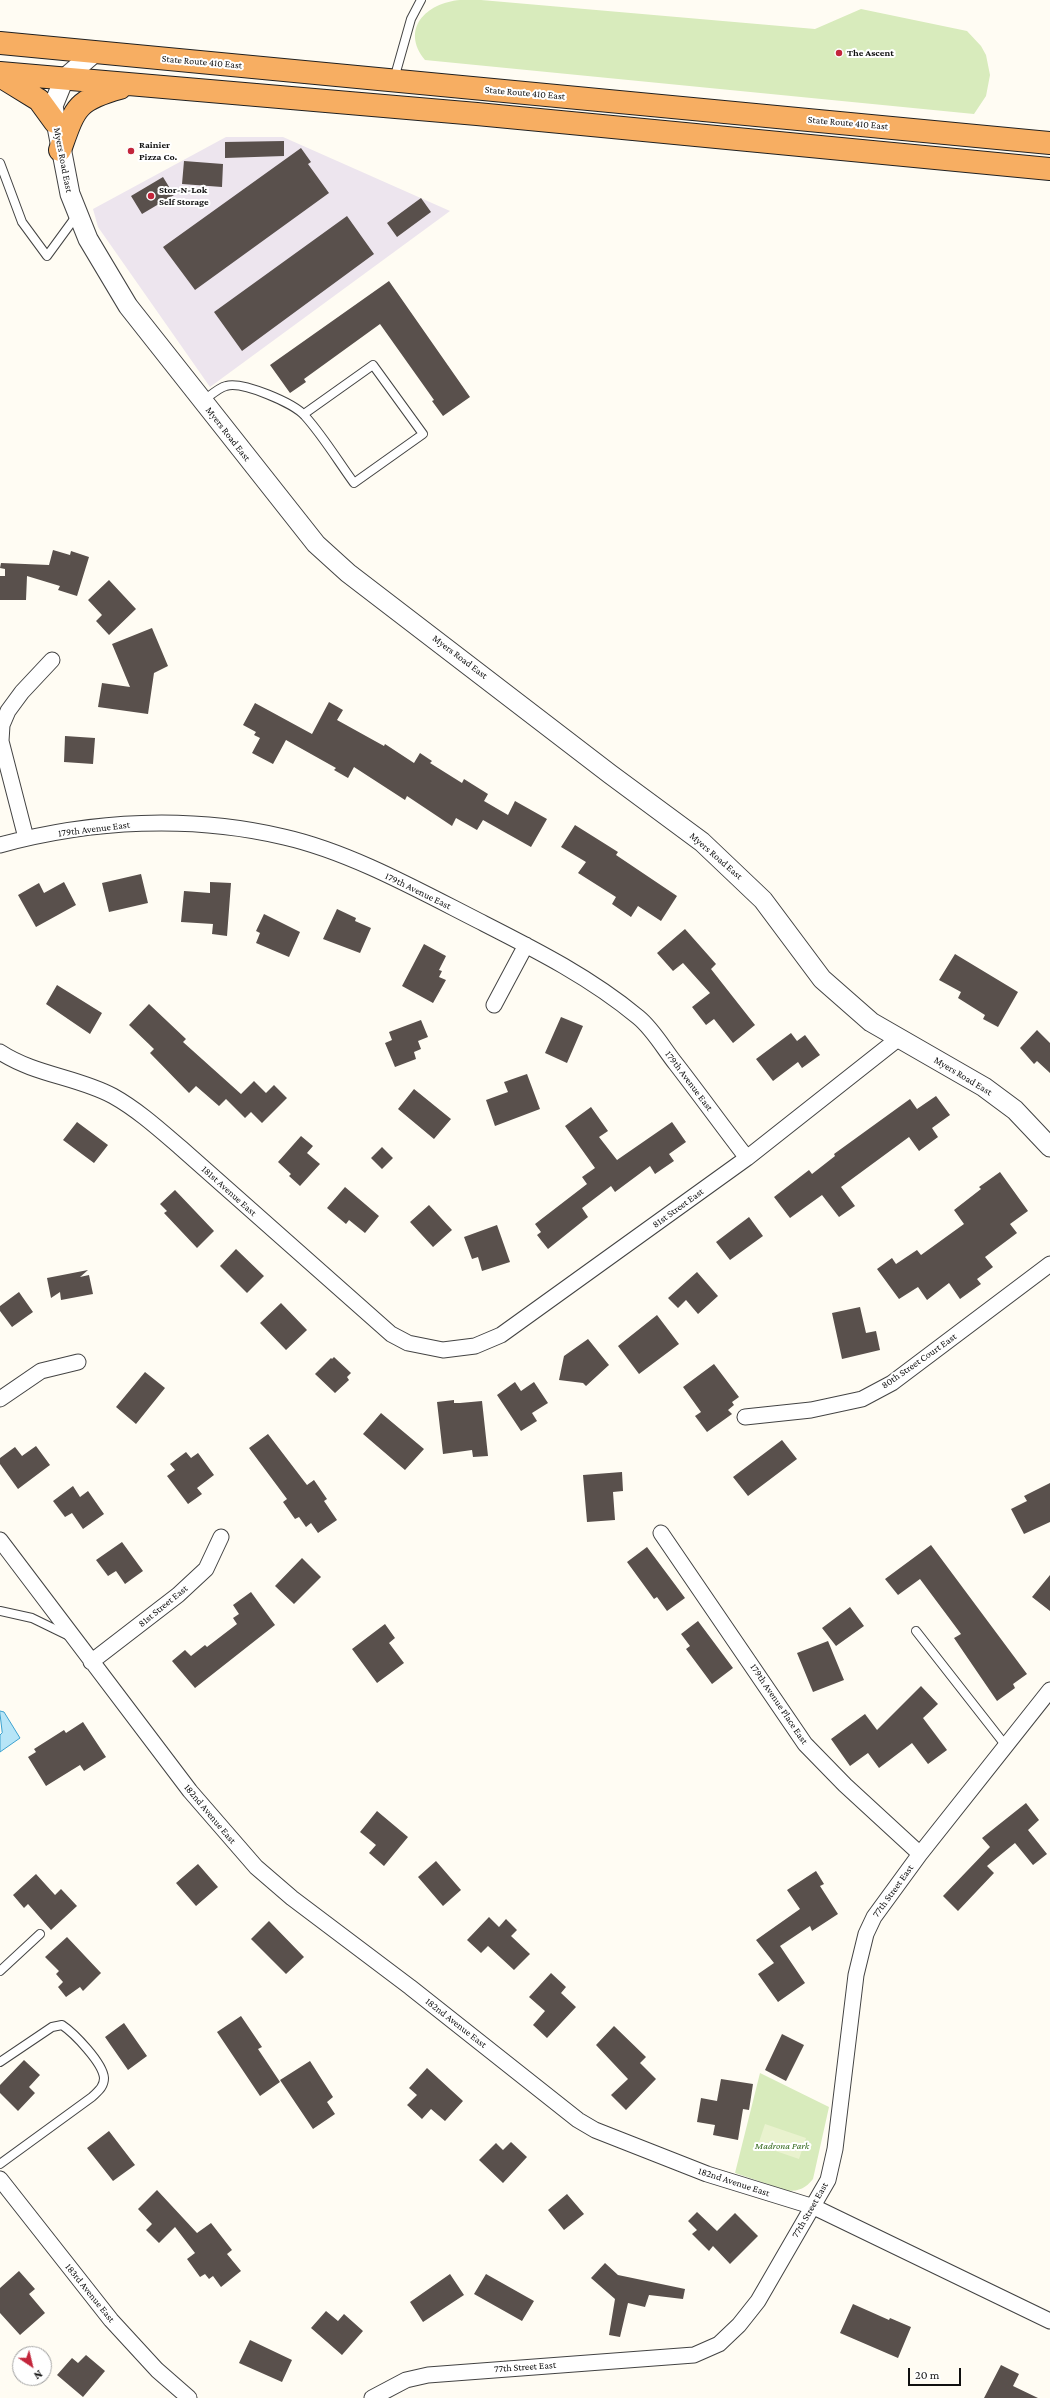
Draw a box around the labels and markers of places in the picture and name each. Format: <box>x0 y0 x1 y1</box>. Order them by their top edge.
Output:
place label: The Ascent <box>847 47 894 59</box>
marker: The Ascent <box>834 48 844 58</box>
place label: Rainier Pizza Co. <box>139 139 177 162</box>
marker: Rainier Pizza Co. <box>126 146 136 156</box>
place label: Stor-N-Lok Self Storage <box>159 184 209 208</box>
marker: Stor-N-Lok Self Storage <box>146 191 156 201</box>

